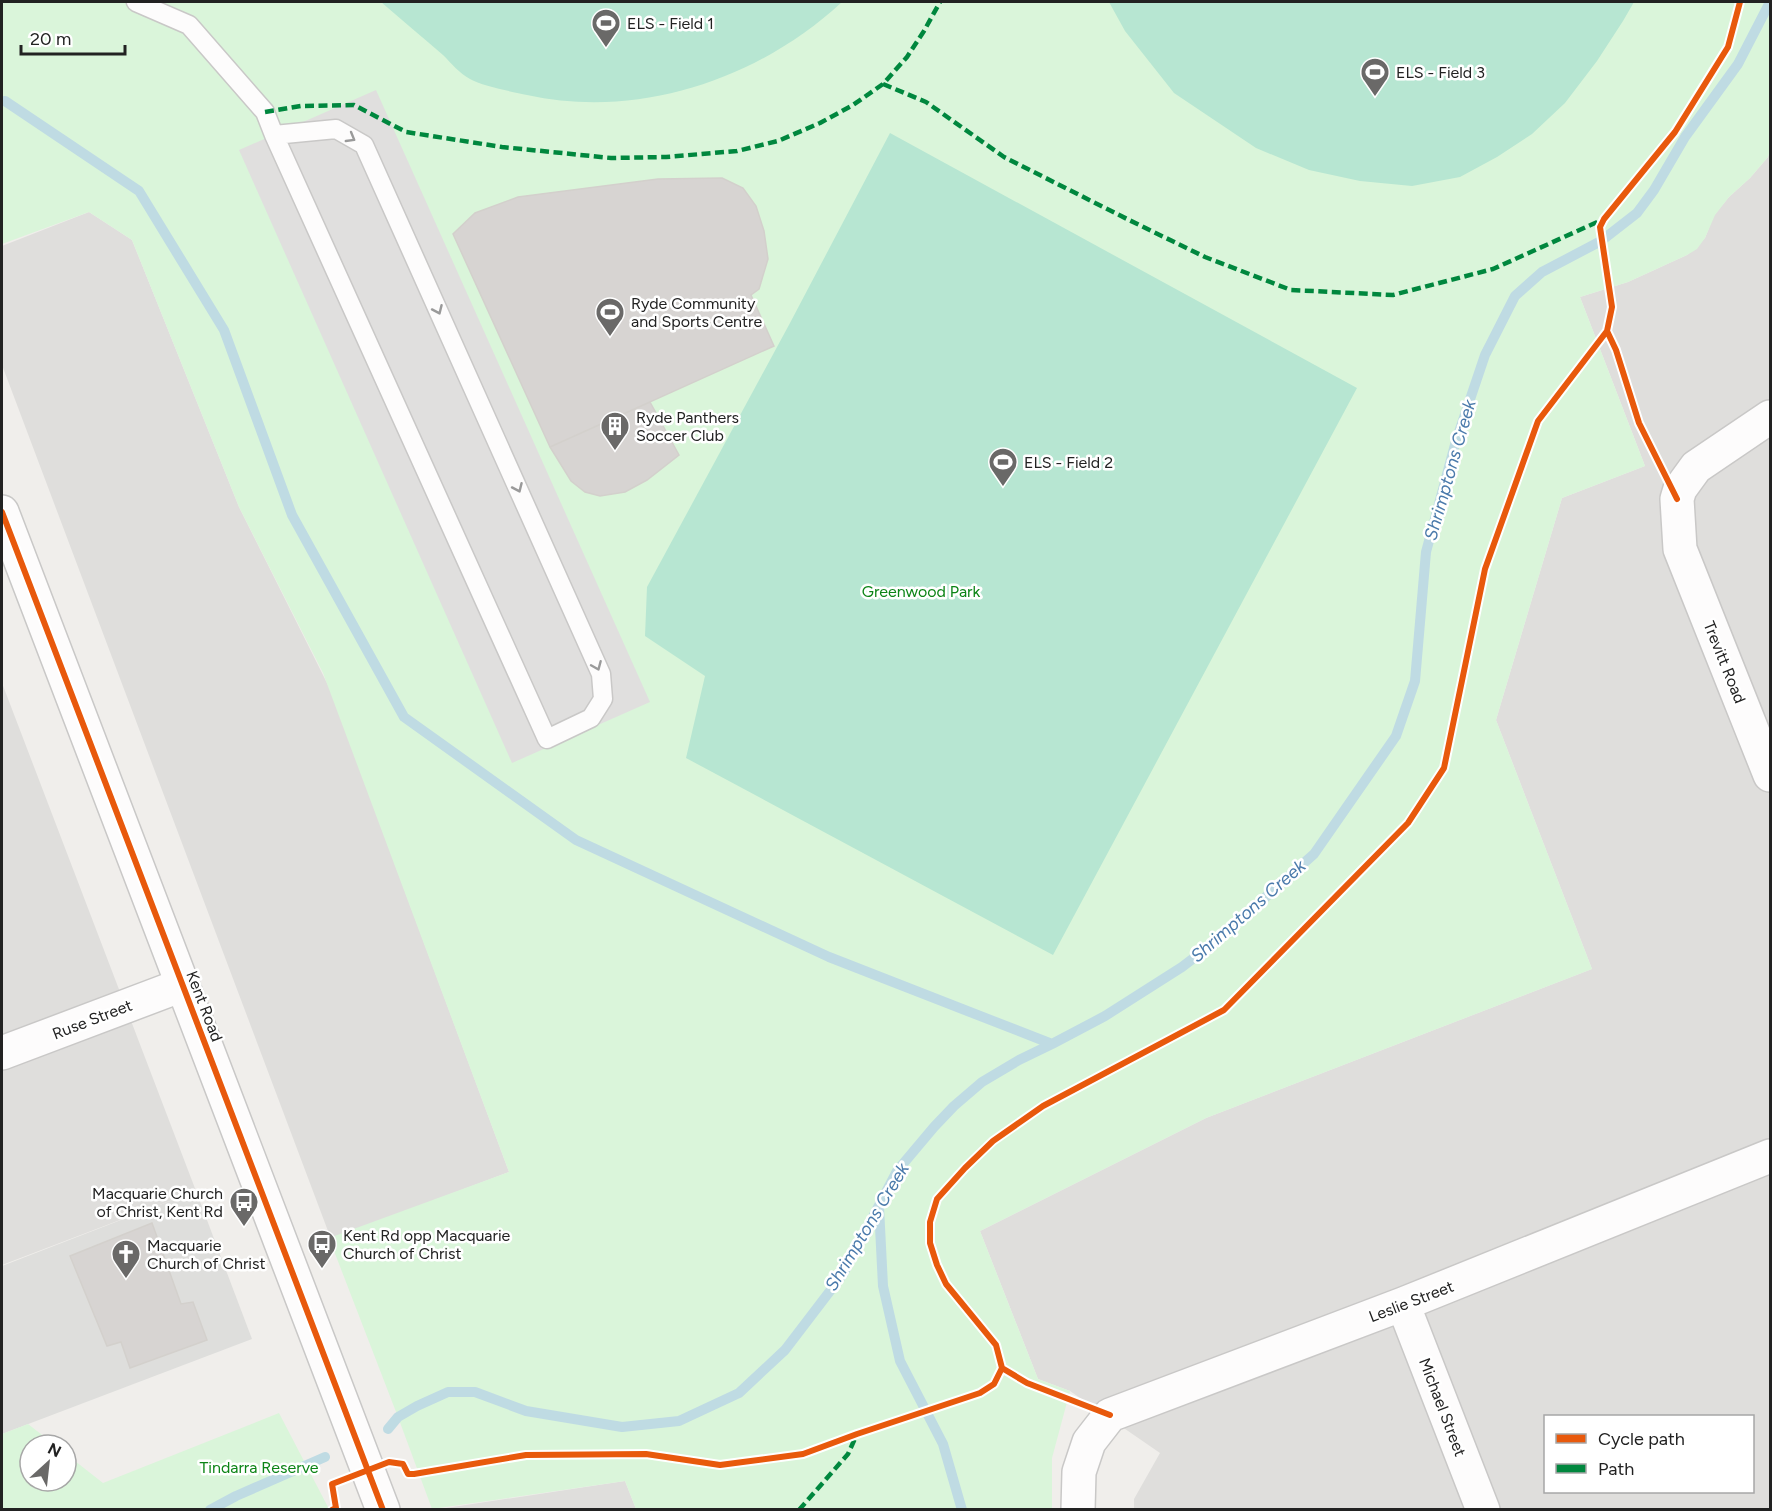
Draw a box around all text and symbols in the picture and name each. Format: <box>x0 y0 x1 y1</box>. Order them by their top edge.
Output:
sports icon: ELS - Field 1 <box>590 7 622 49</box>
place label: ELS - Field 1 <box>627 14 714 33</box>
scale bar <box>21 18 124 56</box>
text: 20 m <box>30 28 71 50</box>
sports icon: ELS - Field 3 <box>1359 56 1391 98</box>
place label: ELS - Field 3 <box>1396 63 1485 82</box>
one-way arrow <box>345 131 355 142</box>
place label: Ryde Community and Sports Centre <box>631 294 762 331</box>
sports icon: Ryde Community and Sports Centre <box>594 296 626 338</box>
one-way arrow <box>430 304 442 315</box>
water label: Shrimptons Creek <box>1419 396 1481 543</box>
place label: Ryde Panthers Soccer Club <box>636 408 739 445</box>
building icon: Ryde Panthers Soccer Club <box>599 410 631 452</box>
sports icon: ELS - Field 2 <box>987 446 1019 488</box>
place label: ELS - Field 2 <box>1024 453 1113 472</box>
one-way arrow <box>510 481 522 492</box>
park label: Greenwood Park <box>862 582 980 601</box>
street label: Trevitt Road <box>1699 618 1750 706</box>
one-way arrow <box>590 660 602 671</box>
water label: Shrimptons Creek <box>1186 854 1311 967</box>
street label: Kent Road <box>182 968 227 1044</box>
street label: Ruse Street <box>50 996 135 1043</box>
water label: Shrimptons Creek <box>820 1158 914 1295</box>
place label: Macquarie Church of Christ, Kent Rd <box>92 1184 223 1221</box>
bus stop icon: Macquarie Church of Christ, Kent Rd <box>228 1186 260 1228</box>
place label: Kent Rd opp Macquarie Church of Christ <box>343 1226 511 1263</box>
bus stop icon: Kent Rd opp Macquarie Church of Christ <box>306 1228 338 1270</box>
place label: Macquarie Church of Christ <box>147 1236 266 1273</box>
church icon: Macquarie Church of Christ <box>110 1238 142 1280</box>
street label: Leslie Street <box>1366 1277 1456 1326</box>
street label: Michael Street <box>1415 1355 1470 1459</box>
legend <box>1544 1415 1754 1493</box>
text: Cycle path <box>1598 1428 1685 1450</box>
north arrow <box>18 1433 78 1493</box>
text: N <box>45 1439 64 1461</box>
park label: Tindarra Reserve <box>199 1458 319 1477</box>
text: Path <box>1598 1458 1634 1480</box>

